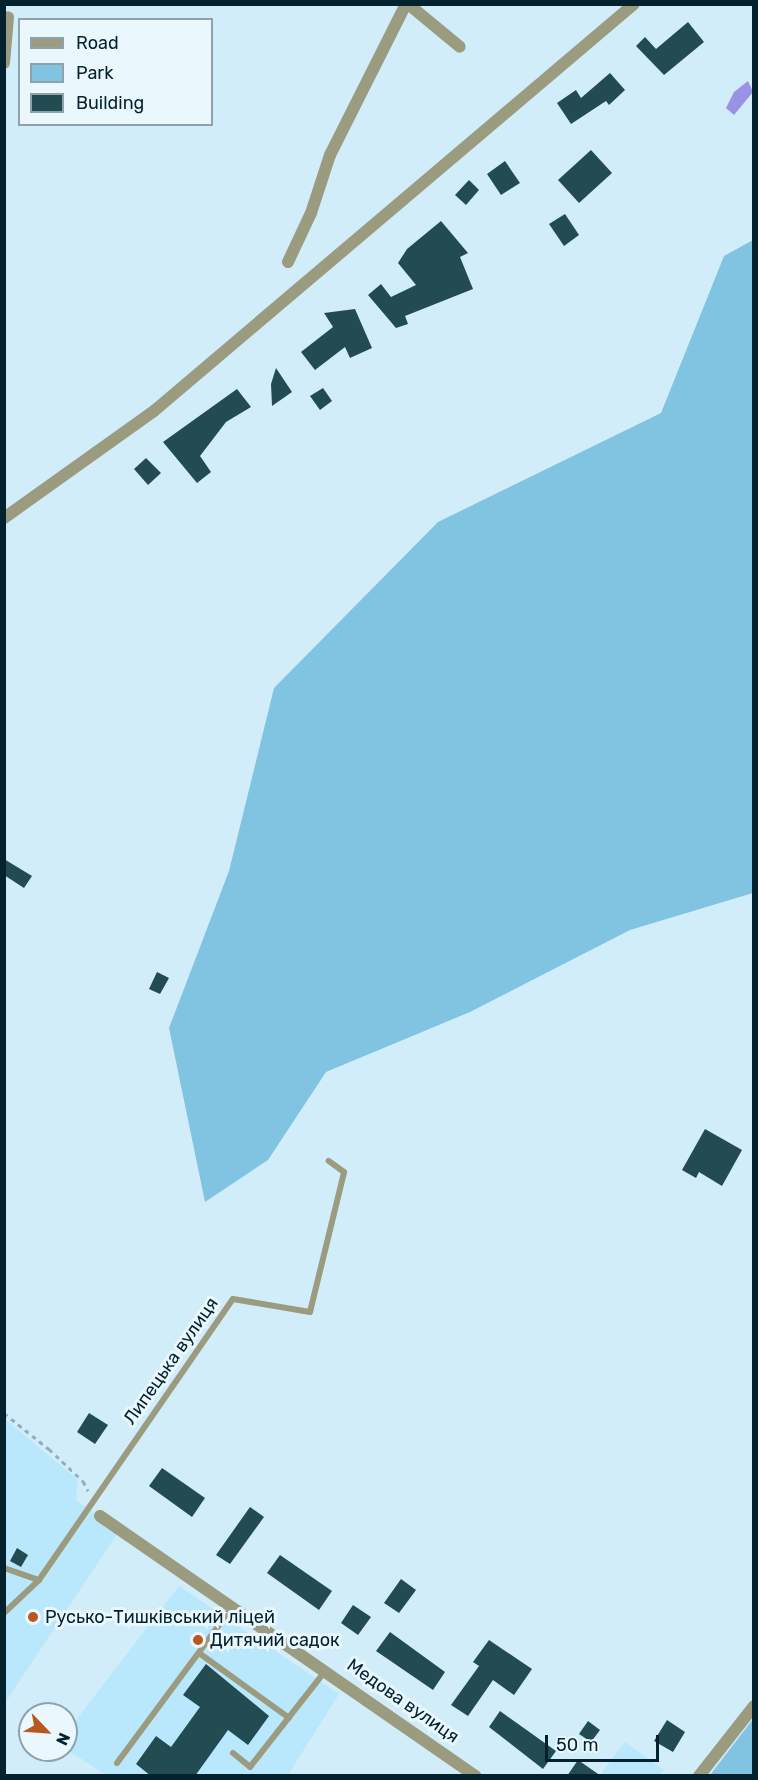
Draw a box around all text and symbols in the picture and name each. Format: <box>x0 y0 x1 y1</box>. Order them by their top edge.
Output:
legend <box>18 18 213 126</box>
text: Road <box>76 32 119 54</box>
text: Park <box>76 62 113 84</box>
text: Building <box>76 92 144 114</box>
street label: Липецька вулиця <box>119 1293 223 1429</box>
place label: Русько-Тишківський ліцей <box>45 1606 275 1628</box>
marker: Русько-Тишківський ліцей <box>26 1610 40 1624</box>
place label: Дитячий садок <box>210 1629 340 1651</box>
marker: Дитячий садок <box>191 1633 205 1647</box>
street label: Медова вулиця <box>343 1654 463 1748</box>
north arrow <box>18 1702 78 1762</box>
scale bar <box>548 1723 662 1761</box>
text: N <box>52 1730 74 1748</box>
text: 50 m <box>556 1734 599 1756</box>

